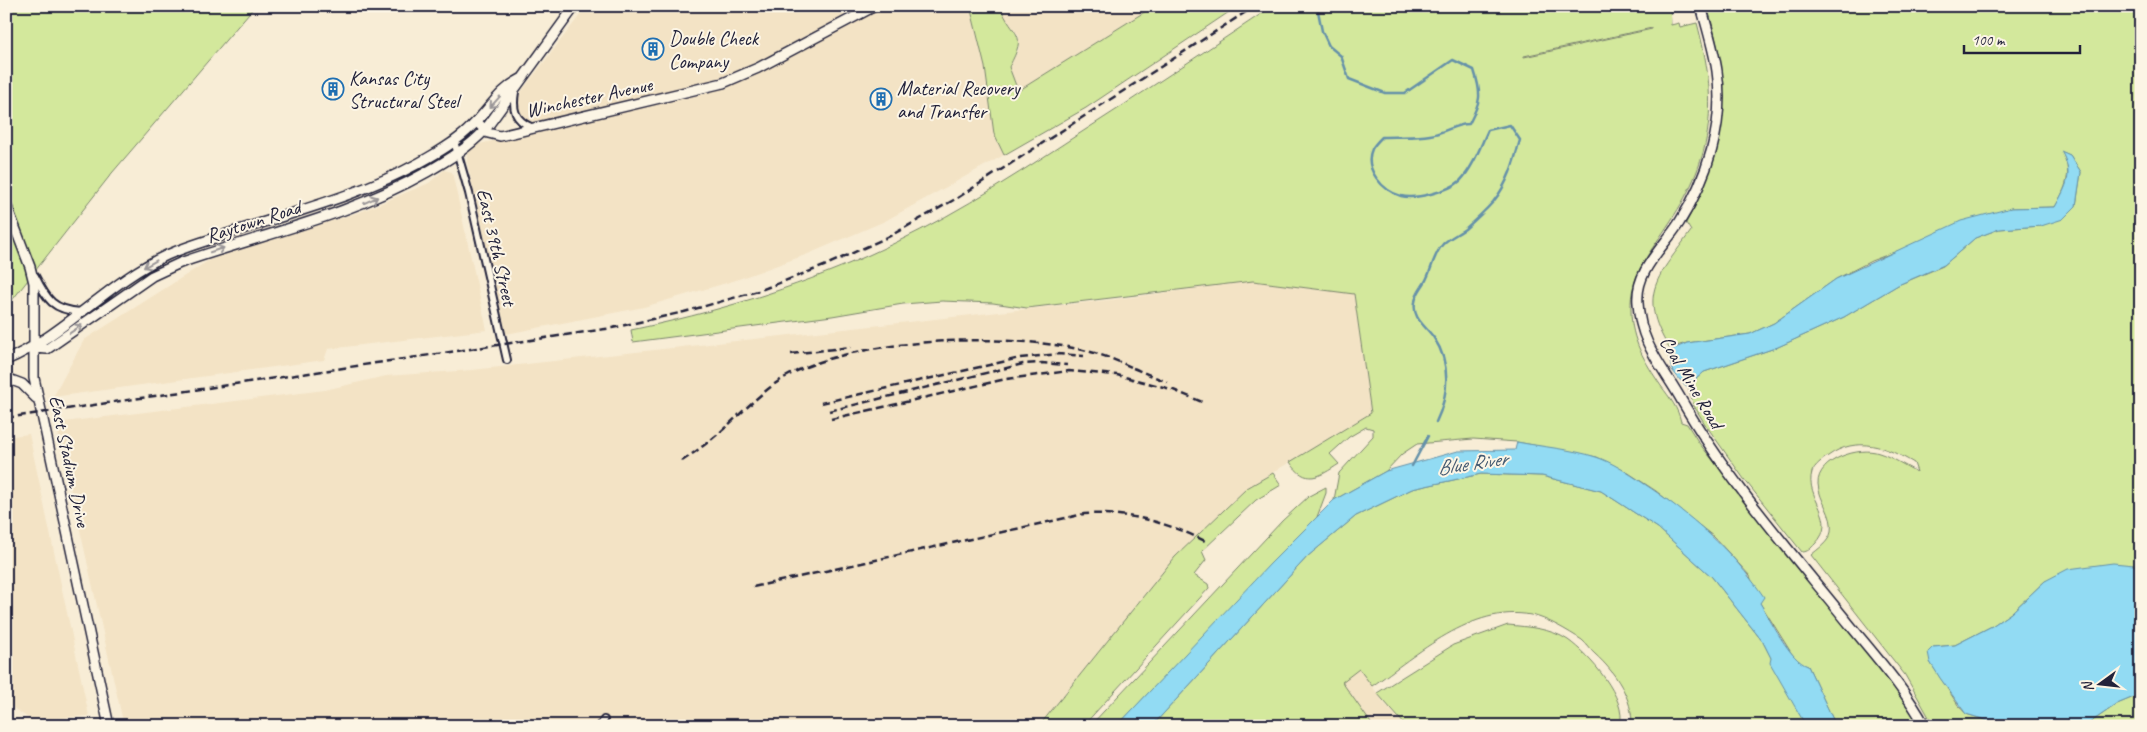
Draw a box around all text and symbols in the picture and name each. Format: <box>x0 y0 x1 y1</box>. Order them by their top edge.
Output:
scale bar <box>1964 22 2081 54</box>
place label: Double Check Company <box>669 26 760 74</box>
text: 100 m <box>1972 31 2006 50</box>
building icon: Double Check Company <box>641 37 665 61</box>
place label: Kansas City Structural Steel <box>349 66 462 114</box>
street label: Winchester Avenue <box>524 72 656 123</box>
place label: Material Recovery and Transfer <box>897 76 1022 124</box>
building icon: Kansas City Structural Steel <box>321 77 345 101</box>
building icon: Material Recovery and Transfer <box>869 87 893 111</box>
one-way arrow <box>489 95 500 108</box>
street label: East 39th Street <box>471 186 523 310</box>
street label: Raytown Road <box>203 194 306 248</box>
one-way arrow <box>363 195 378 205</box>
one-way arrow <box>208 245 224 255</box>
one-way arrow <box>143 259 158 269</box>
one-way arrow <box>69 324 83 334</box>
street label: Coal Mine Road <box>1654 331 1731 436</box>
street label: East Stadium Drive <box>43 393 96 531</box>
water label: Blue River <box>1435 445 1512 481</box>
north arrow <box>2074 660 2124 710</box>
text: N <box>2078 679 2097 694</box>

